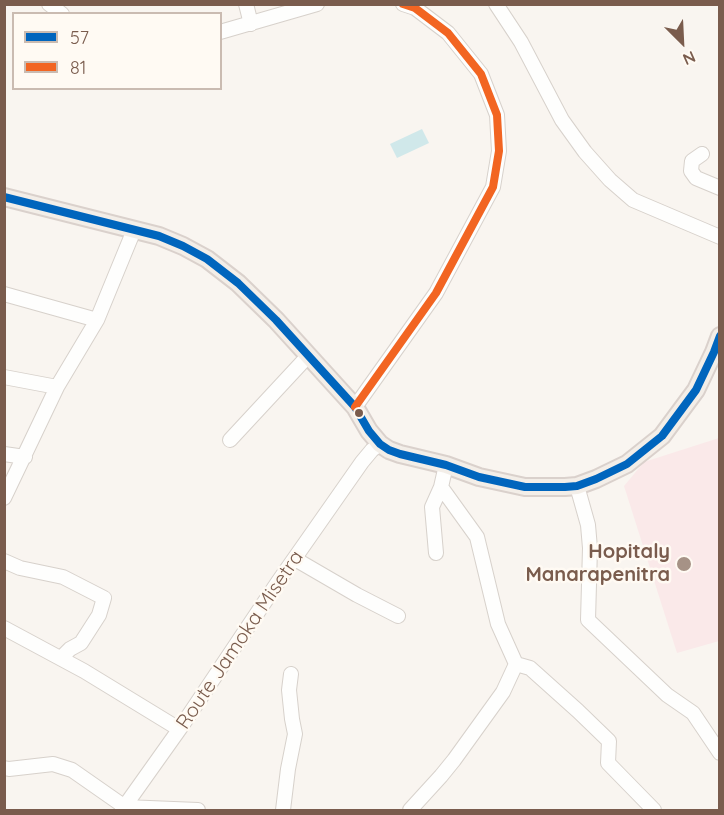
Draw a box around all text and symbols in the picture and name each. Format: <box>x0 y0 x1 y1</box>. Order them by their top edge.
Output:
legend <box>12 12 222 90</box>
north arrow <box>652 12 712 72</box>
text: 57 <box>70 26 89 49</box>
text: N <box>680 47 699 70</box>
text: 81 <box>70 56 86 79</box>
unlabelled marker <box>353 407 365 419</box>
place label: Hopitaly Manarapenitra <box>525 540 670 587</box>
street label: Route Jamoka Misetra <box>171 546 309 734</box>
marker: Hopitaly Manarapenitra <box>675 555 693 573</box>

